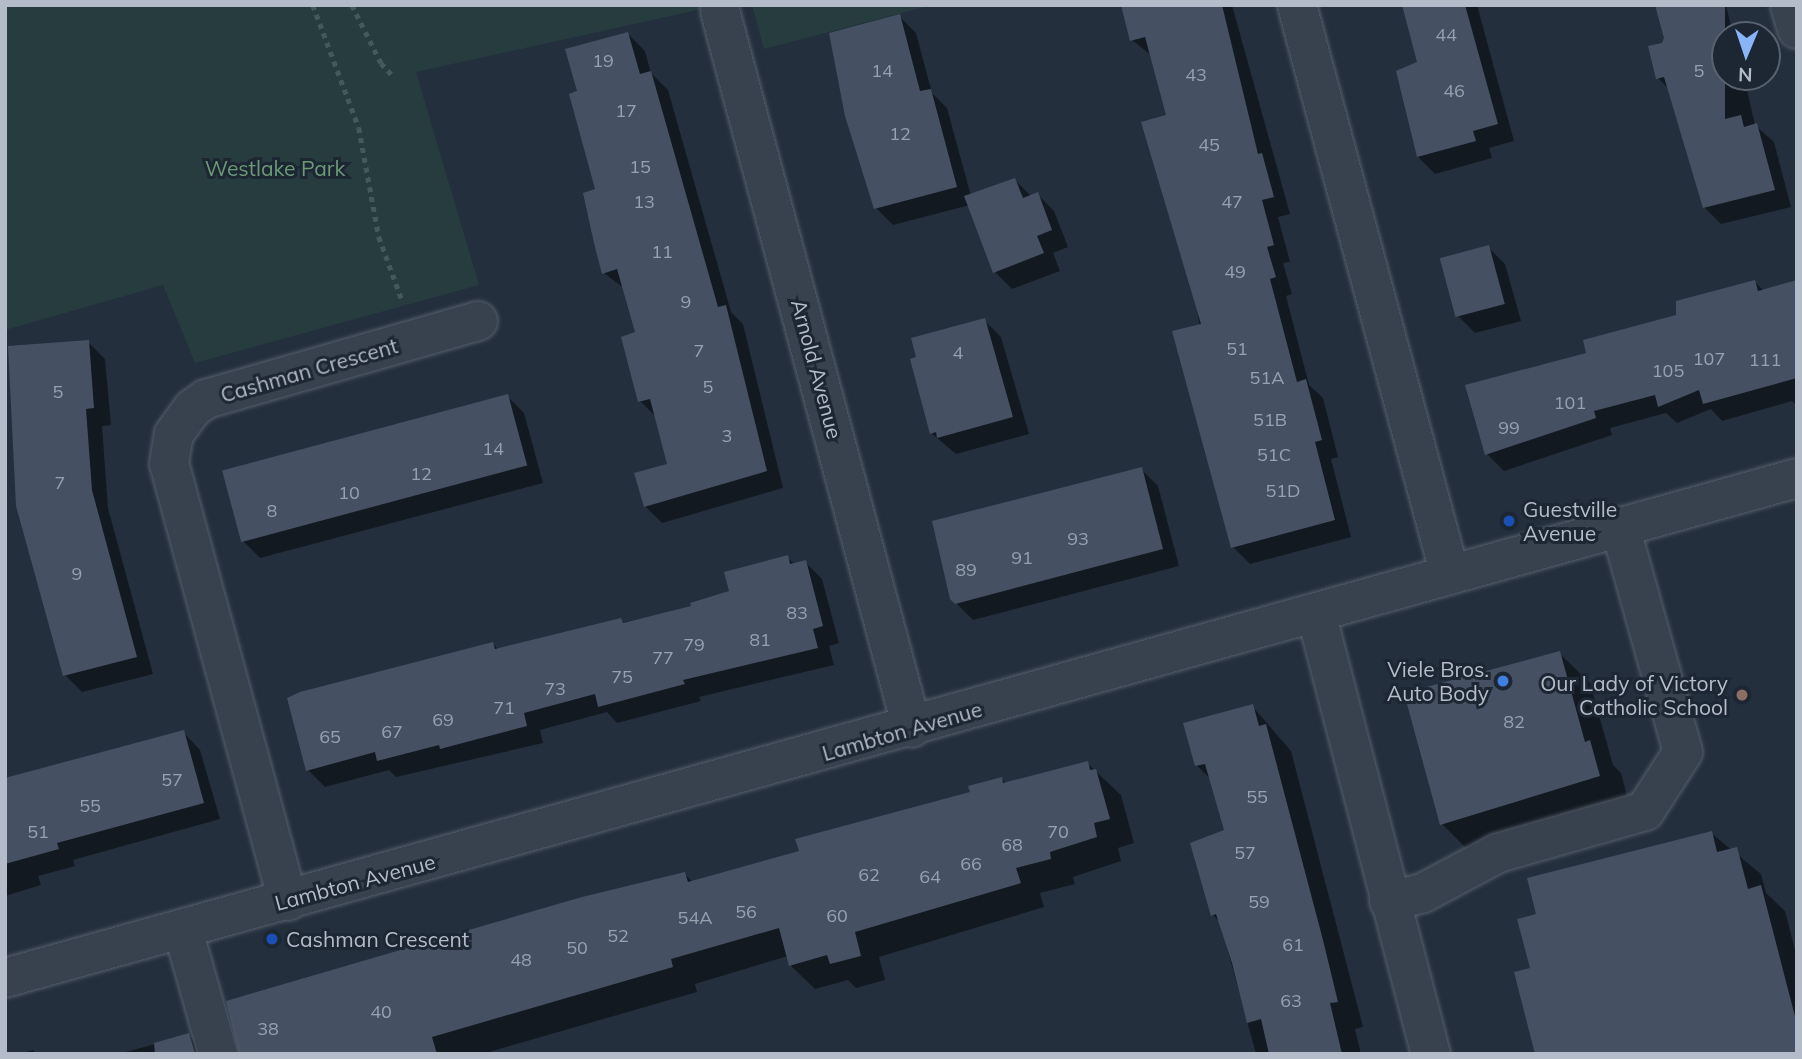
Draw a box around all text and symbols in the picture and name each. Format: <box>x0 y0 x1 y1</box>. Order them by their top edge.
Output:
north arrow <box>1711 21 1781 91</box>
house number: 44 <box>1435 24 1457 46</box>
house number: 19 <box>592 50 614 72</box>
house number: 14 <box>871 60 893 82</box>
house number: 5 <box>1694 60 1704 82</box>
text: N <box>1738 63 1753 87</box>
house number: 43 <box>1185 64 1207 86</box>
house number: 46 <box>1443 80 1465 102</box>
house number: 17 <box>615 100 637 122</box>
house number: 12 <box>889 123 911 145</box>
house number: 45 <box>1198 134 1220 156</box>
park label: Westlake Park <box>205 155 345 181</box>
house number: 15 <box>629 156 651 178</box>
house number: 13 <box>633 191 655 213</box>
house number: 47 <box>1221 191 1243 213</box>
house number: 11 <box>651 241 673 263</box>
house number: 49 <box>1224 261 1246 283</box>
house number: 9 <box>681 291 691 313</box>
street label: Arnold Avenue <box>786 296 848 442</box>
street label: Cashman Crescent <box>218 333 400 407</box>
house number: 51 <box>1226 338 1248 360</box>
house number: 7 <box>694 340 704 362</box>
house number: 4 <box>953 342 963 364</box>
house number: 107 <box>1693 348 1725 370</box>
house number: 111 <box>1749 349 1781 371</box>
house number: 105 <box>1652 360 1684 382</box>
house number: 51A <box>1250 367 1284 389</box>
house number: 5 <box>703 376 713 398</box>
house number: 5 <box>53 381 63 403</box>
house number: 101 <box>1554 392 1586 414</box>
house number: 51B <box>1253 409 1287 431</box>
house number: 99 <box>1498 417 1520 439</box>
house number: 3 <box>722 425 732 447</box>
house number: 14 <box>482 438 504 460</box>
house number: 51C <box>1257 444 1291 466</box>
house number: 12 <box>410 463 432 485</box>
house number: 7 <box>55 472 65 494</box>
house number: 51D <box>1265 480 1301 502</box>
house number: 10 <box>338 482 360 504</box>
place label: Guestville Avenue <box>1523 496 1617 546</box>
house number: 8 <box>267 500 277 522</box>
marker: Guestville Avenue <box>1501 513 1517 529</box>
house number: 93 <box>1067 528 1089 550</box>
house number: 91 <box>1011 547 1033 569</box>
house number: 89 <box>955 559 977 581</box>
house number: 9 <box>72 563 82 585</box>
house number: 83 <box>786 602 808 624</box>
house number: 81 <box>749 629 771 651</box>
house number: 79 <box>683 634 705 656</box>
house number: 77 <box>652 647 674 669</box>
place label: Viele Bros. Auto Body <box>1387 656 1489 706</box>
house number: 75 <box>611 666 633 688</box>
place label: Our Lady of Victory Catholic School <box>1540 670 1728 720</box>
marker: Viele Bros. Auto Body <box>1495 673 1511 689</box>
house number: 73 <box>544 678 566 700</box>
marker: Our Lady of Victory Catholic School <box>1734 687 1750 703</box>
street label: Lambton Avenue <box>819 696 985 766</box>
house number: 71 <box>493 697 515 719</box>
house number: 69 <box>432 709 454 731</box>
house number: 82 <box>1503 711 1525 733</box>
house number: 67 <box>381 721 403 743</box>
house number: 65 <box>319 726 341 748</box>
house number: 57 <box>161 769 183 791</box>
house number: 55 <box>1246 786 1268 808</box>
house number: 55 <box>79 795 101 817</box>
house number: 51 <box>27 821 49 843</box>
house number: 70 <box>1047 821 1069 843</box>
house number: 68 <box>1001 834 1023 856</box>
house number: 57 <box>1234 842 1256 864</box>
street label: Lambton Avenue <box>272 848 438 916</box>
house number: 66 <box>960 853 982 875</box>
house number: 62 <box>858 864 880 886</box>
house number: 64 <box>919 866 941 888</box>
house number: 59 <box>1248 891 1270 913</box>
house number: 56 <box>735 901 757 923</box>
house number: 60 <box>826 905 848 927</box>
house number: 54A <box>678 907 712 929</box>
house number: 52 <box>607 925 629 947</box>
place label: Cashman Crescent <box>286 926 469 952</box>
marker: Cashman Crescent <box>264 931 280 947</box>
house number: 61 <box>1282 934 1304 956</box>
house number: 50 <box>566 937 588 959</box>
house number: 48 <box>510 949 532 971</box>
house number: 63 <box>1280 990 1302 1012</box>
house number: 40 <box>370 1001 392 1023</box>
house number: 38 <box>257 1018 279 1040</box>

